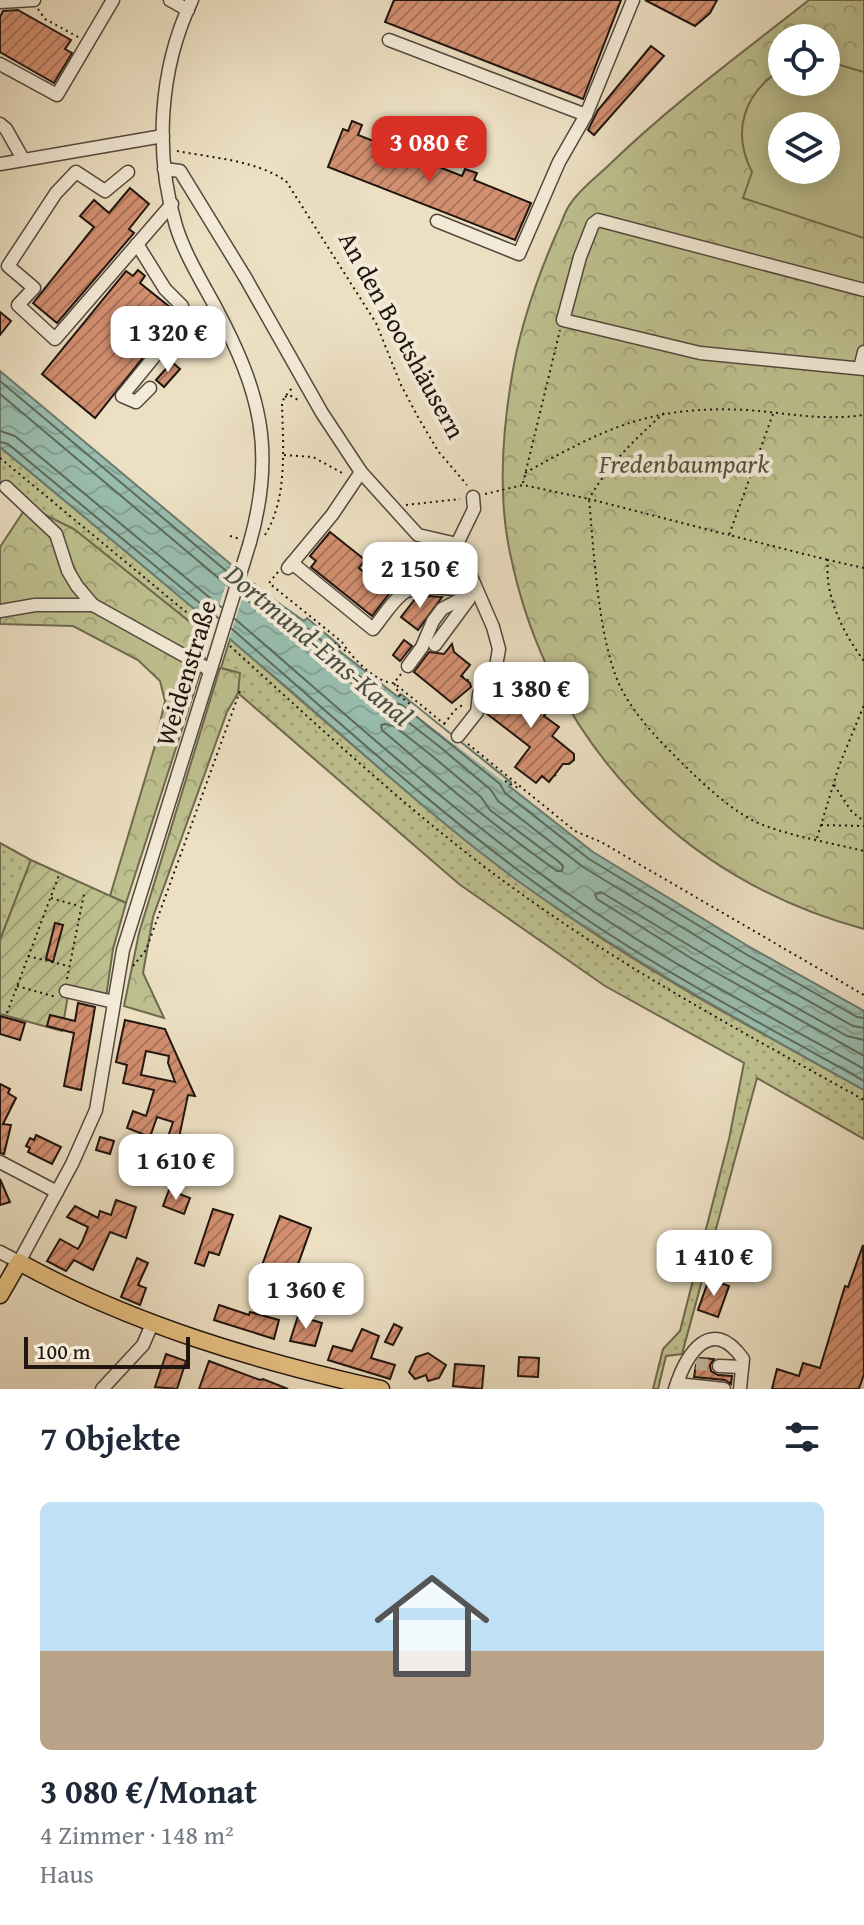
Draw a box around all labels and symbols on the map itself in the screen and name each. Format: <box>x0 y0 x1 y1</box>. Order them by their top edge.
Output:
pin: 3 080 € <box>355 116 503 184</box>
street label: An den Bootshäusern <box>329 224 476 446</box>
pin: 1 320 € <box>94 306 242 374</box>
park label: Fredenbaumpark <box>598 444 769 483</box>
pin: 2 150 € <box>346 542 494 610</box>
water label: Dortmund-Ems-Kanal <box>216 553 422 735</box>
street label: Weidenstraße <box>145 595 226 751</box>
pin: 1 380 € <box>457 662 605 730</box>
pin: 1 610 € <box>102 1134 250 1202</box>
pin: 1 410 € <box>640 1230 788 1298</box>
pin: 1 360 € <box>232 1263 380 1331</box>
scale bar <box>24 1333 190 1369</box>

